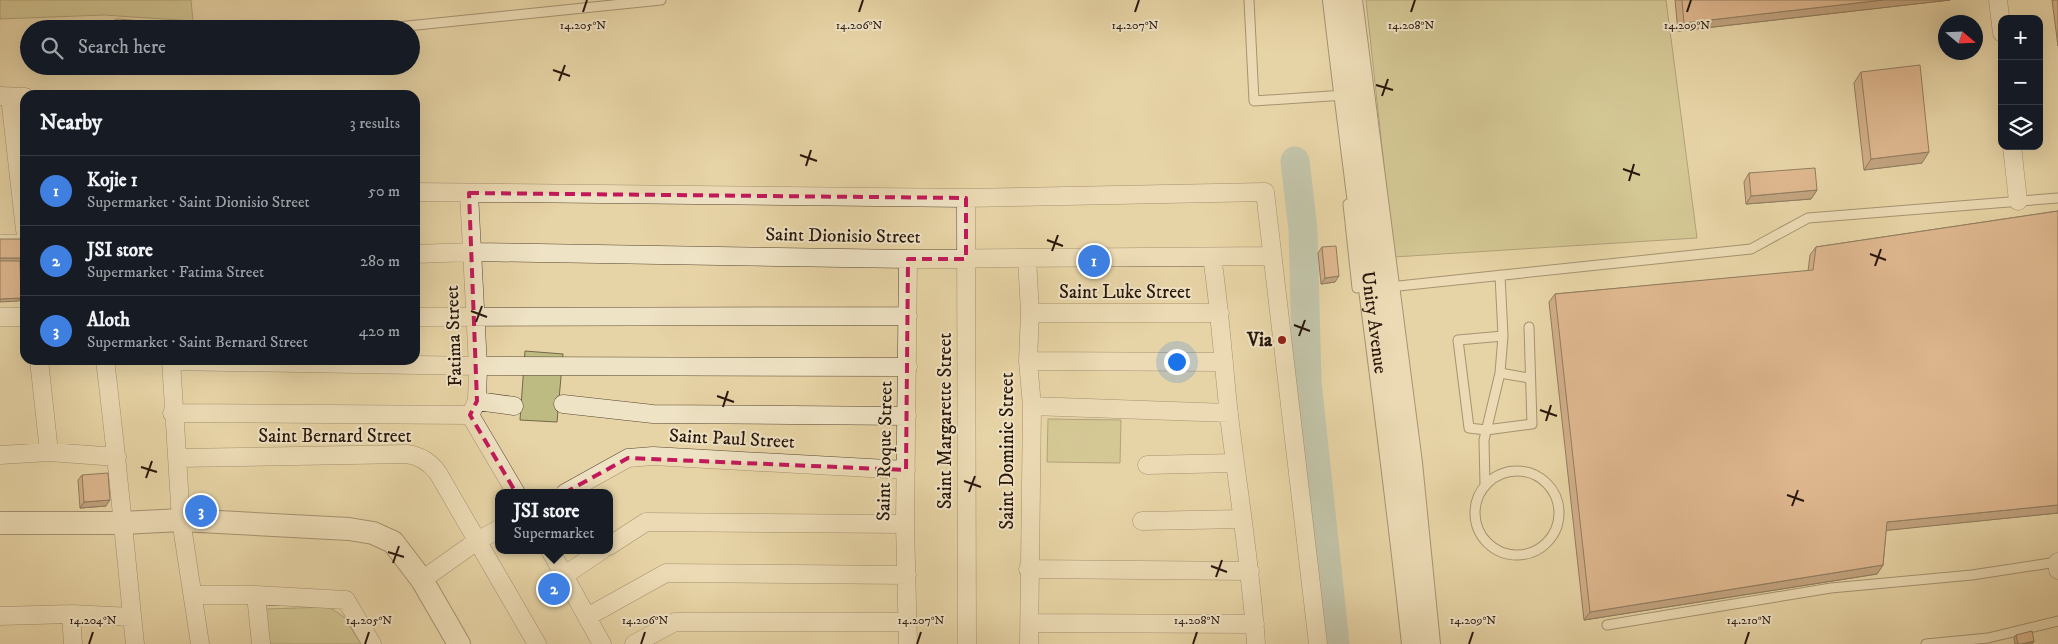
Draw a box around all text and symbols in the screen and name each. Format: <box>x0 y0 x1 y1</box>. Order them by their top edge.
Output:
north arrow <box>1938 15 1983 60</box>
map controls <box>1998 15 2043 150</box>
button: + <box>1998 15 2043 60</box>
text: 14.205°N <box>560 18 606 33</box>
text: 14.206°N <box>836 18 883 33</box>
text: 14.207°N <box>1112 18 1159 33</box>
text: 14.208°N <box>1388 18 1434 33</box>
text: 14.209°N <box>1664 18 1710 33</box>
search box <box>20 20 420 75</box>
icon: search <box>38 34 66 62</box>
text: Search here <box>78 36 166 59</box>
button: − <box>1998 60 2043 105</box>
button: layers <box>1998 105 2043 150</box>
text: Nearby <box>40 110 102 136</box>
text: 3 results <box>350 113 400 133</box>
text: Kojie 1 <box>87 169 138 192</box>
text: 1 <box>53 181 59 201</box>
text: 50 m <box>368 181 400 201</box>
text: Supermarket · Saint Dionisio Street <box>87 192 310 212</box>
street label: Saint Dionisio Street <box>765 223 921 249</box>
text: JSI store <box>87 239 153 262</box>
pin: 1 <box>1078 242 1110 280</box>
text: 2 <box>52 251 60 271</box>
text: 280 m <box>360 251 400 271</box>
text: Supermarket · Fatima Street <box>87 262 264 282</box>
street label: Unity Avenue <box>1356 270 1392 375</box>
street label: Saint Luke Street <box>1059 281 1191 304</box>
street label: Fatima Street <box>441 285 467 387</box>
text: Aloth <box>87 309 130 332</box>
text: 3 <box>53 321 59 341</box>
text: 420 m <box>359 321 400 341</box>
place label: Via <box>1246 329 1273 352</box>
text: Supermarket · Saint Bernard Street <box>87 332 308 352</box>
street label: Saint Margarette Street <box>934 333 957 509</box>
marker: Via <box>1276 334 1288 346</box>
your location <box>1164 349 1190 375</box>
street label: Saint Dominic Street <box>996 372 1019 530</box>
street label: Saint Roque Street <box>872 381 899 521</box>
street label: Saint Paul Street <box>669 424 795 454</box>
street label: Saint Bernard Street <box>258 425 412 448</box>
popup <box>495 489 613 554</box>
pin: 3 <box>185 492 217 530</box>
text: JSI store <box>514 500 579 523</box>
text: Supermarket <box>514 523 594 543</box>
pin: 2 <box>538 570 570 608</box>
text: 14.204°N <box>69 613 117 628</box>
text: 14.205°N <box>346 613 392 628</box>
text: 14.206°N <box>622 613 669 628</box>
text: 14.207°N <box>898 613 945 628</box>
text: 14.208°N <box>1174 613 1220 628</box>
text: 14.209°N <box>1450 613 1496 628</box>
text: 14.210°N <box>1727 613 1772 628</box>

